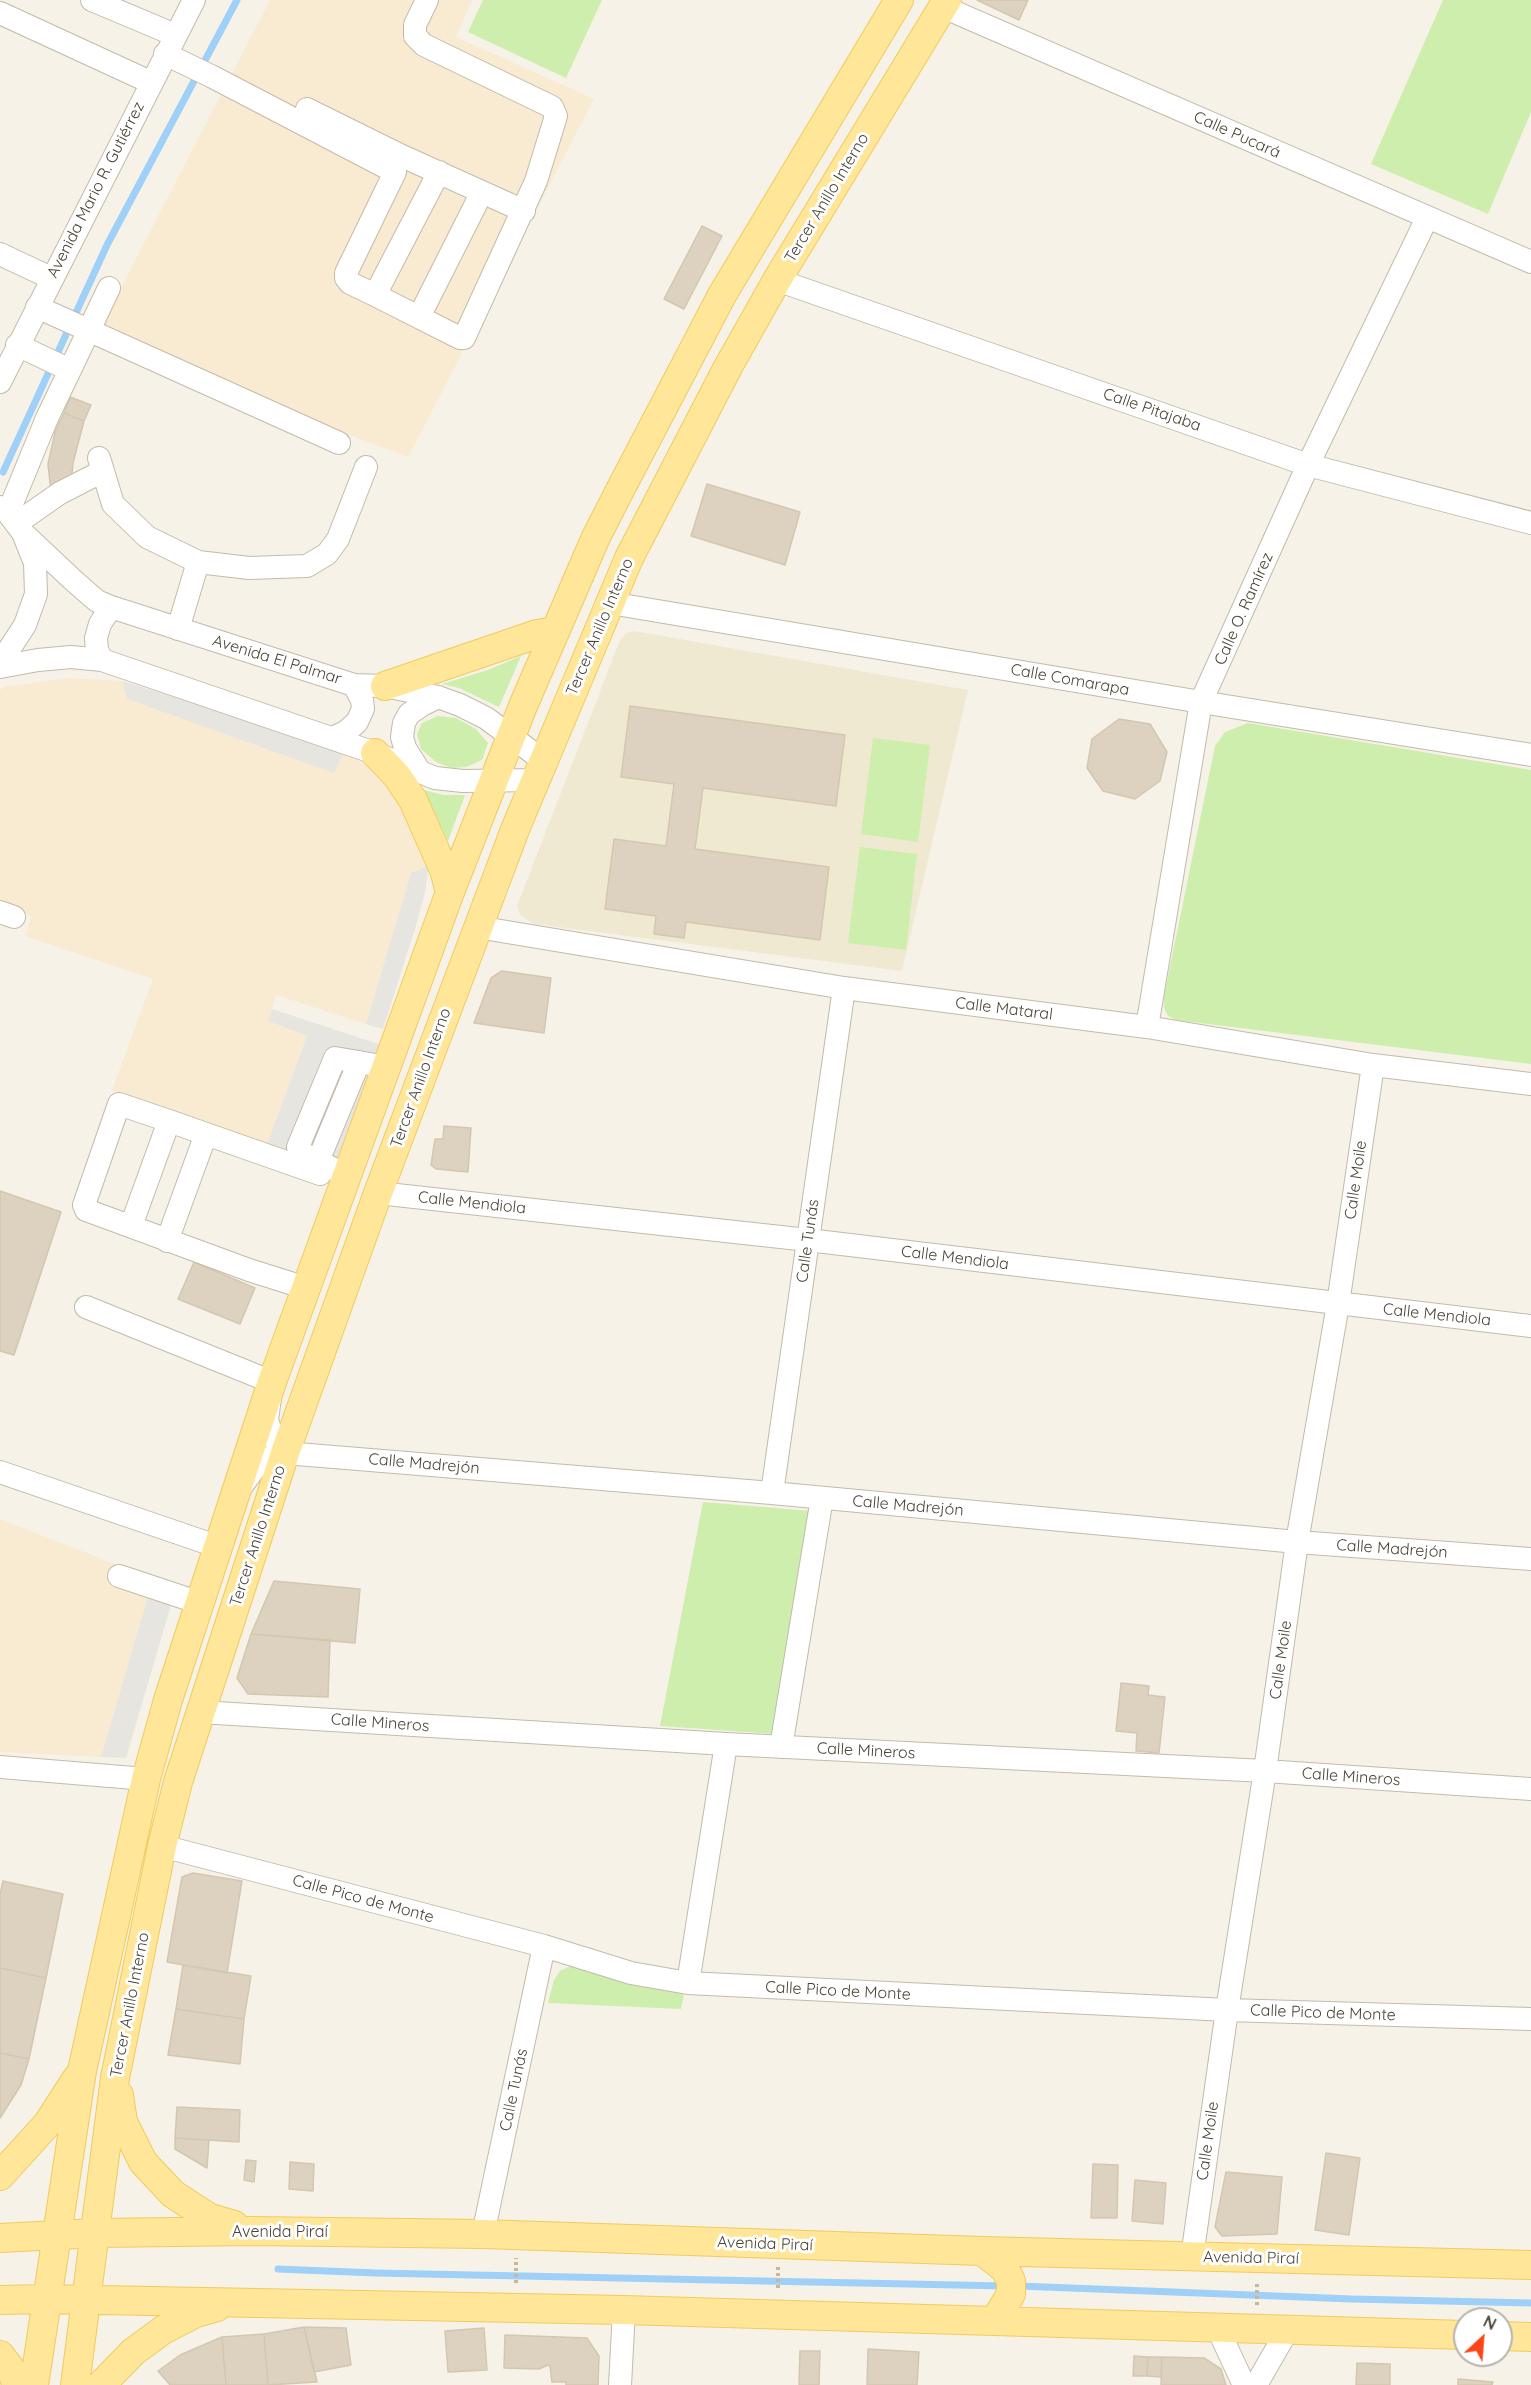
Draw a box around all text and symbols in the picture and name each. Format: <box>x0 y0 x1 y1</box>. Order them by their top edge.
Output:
street label: Avenida Mario R. Gutiérrez <box>43 99 149 281</box>
street label: Calle Pucará <box>1191 107 1283 163</box>
street label: Tercer Anillo Interno <box>781 130 873 266</box>
street label: Calle Pitajaba <box>1101 384 1203 436</box>
street label: Calle O. Ramírez <box>1211 550 1277 668</box>
street label: Tercer Anillo Interno <box>562 555 638 699</box>
street label: Avenida El Palmar <box>210 631 344 689</box>
street label: Calle Comarapa <box>1009 660 1131 700</box>
street label: Calle Mataral <box>954 993 1054 1025</box>
street label: Tercer Anillo Interno <box>387 1005 455 1151</box>
street label: Calle Moile <box>1341 1139 1371 1221</box>
street label: Calle Mendiola <box>417 1188 527 1218</box>
street label: Calle Tunás <box>793 1198 823 1284</box>
street label: Calle Mendiola <box>900 1242 1010 1274</box>
street label: Calle Mendiola <box>1382 1300 1492 1330</box>
street label: Calle Madrejón <box>368 1450 480 1478</box>
street label: Tercer Anillo Interno <box>226 1463 290 1609</box>
street label: Calle Madrejón <box>852 1492 964 1520</box>
street label: Calle Madrejón <box>1336 1536 1448 1562</box>
street label: Calle Moile <box>1266 1619 1296 1701</box>
street label: Calle Mineros <box>330 1710 430 1736</box>
street label: Calle Mineros <box>816 1739 916 1763</box>
street label: Calle Mineros <box>1301 1764 1401 1790</box>
street label: Calle Pico de Monte <box>290 1871 436 1927</box>
street label: Tercer Anillo Interno <box>107 1931 153 2079</box>
street label: Calle Pico de Monte <box>765 1978 911 2004</box>
street label: Calle Pico de Monte <box>1250 2001 1396 2025</box>
street label: Calle Tunás <box>496 2047 532 2133</box>
street label: Calle Moile <box>1193 2100 1223 2182</box>
street label: Avenida Piraí <box>232 2222 328 2242</box>
street label: Avenida Piraí <box>717 2233 813 2255</box>
street label: Avenida Piraí <box>1203 2248 1299 2268</box>
north arrow <box>1453 2307 1513 2367</box>
text: N <box>1480 2311 1500 2334</box>

